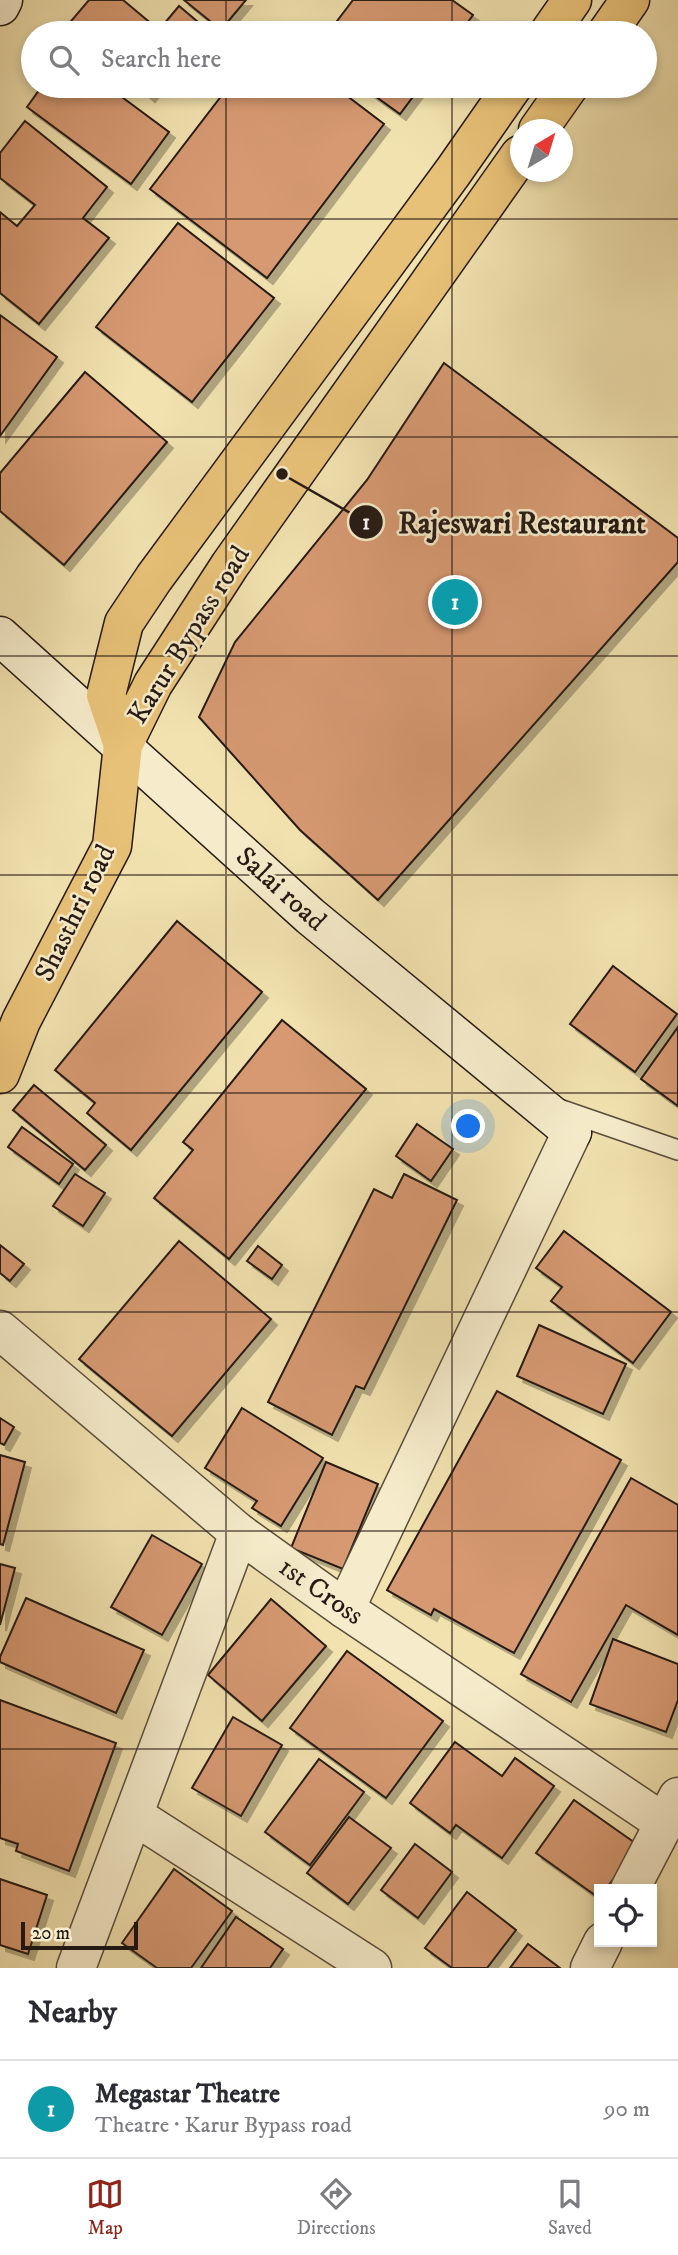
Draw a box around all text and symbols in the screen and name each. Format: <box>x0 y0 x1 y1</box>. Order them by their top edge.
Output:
search box <box>21 21 657 98</box>
icon: search <box>45 41 83 79</box>
text: Search here <box>101 43 221 76</box>
north arrow <box>510 119 573 182</box>
callout: Rajeswari Restaurant <box>349 497 659 548</box>
text: Rajeswari Restaurant <box>398 506 646 543</box>
text: 1 <box>362 510 370 536</box>
street label: Karur Bypass road <box>120 539 258 731</box>
pin: 1 <box>432 576 478 628</box>
street label: Shasthri road <box>27 839 123 987</box>
street label: Salai road <box>228 839 334 939</box>
your location <box>451 1109 485 1143</box>
street label: 1st Cross <box>272 1549 370 1633</box>
map controls <box>594 1884 657 1947</box>
button: locate <box>594 1884 657 1947</box>
scale bar <box>21 1919 138 1951</box>
text: 20 m <box>32 1922 70 1945</box>
text: Nearby <box>28 1995 117 2032</box>
text: Megastar Theatre <box>95 2078 280 2111</box>
text: 1 <box>47 2095 55 2124</box>
text: 90 m <box>604 2095 650 2124</box>
text: Theatre · Karur Bypass road <box>95 2111 352 2140</box>
tab: Map <box>86 2175 124 2240</box>
tab: Directions <box>297 2175 376 2240</box>
tab: Saved <box>548 2175 592 2240</box>

